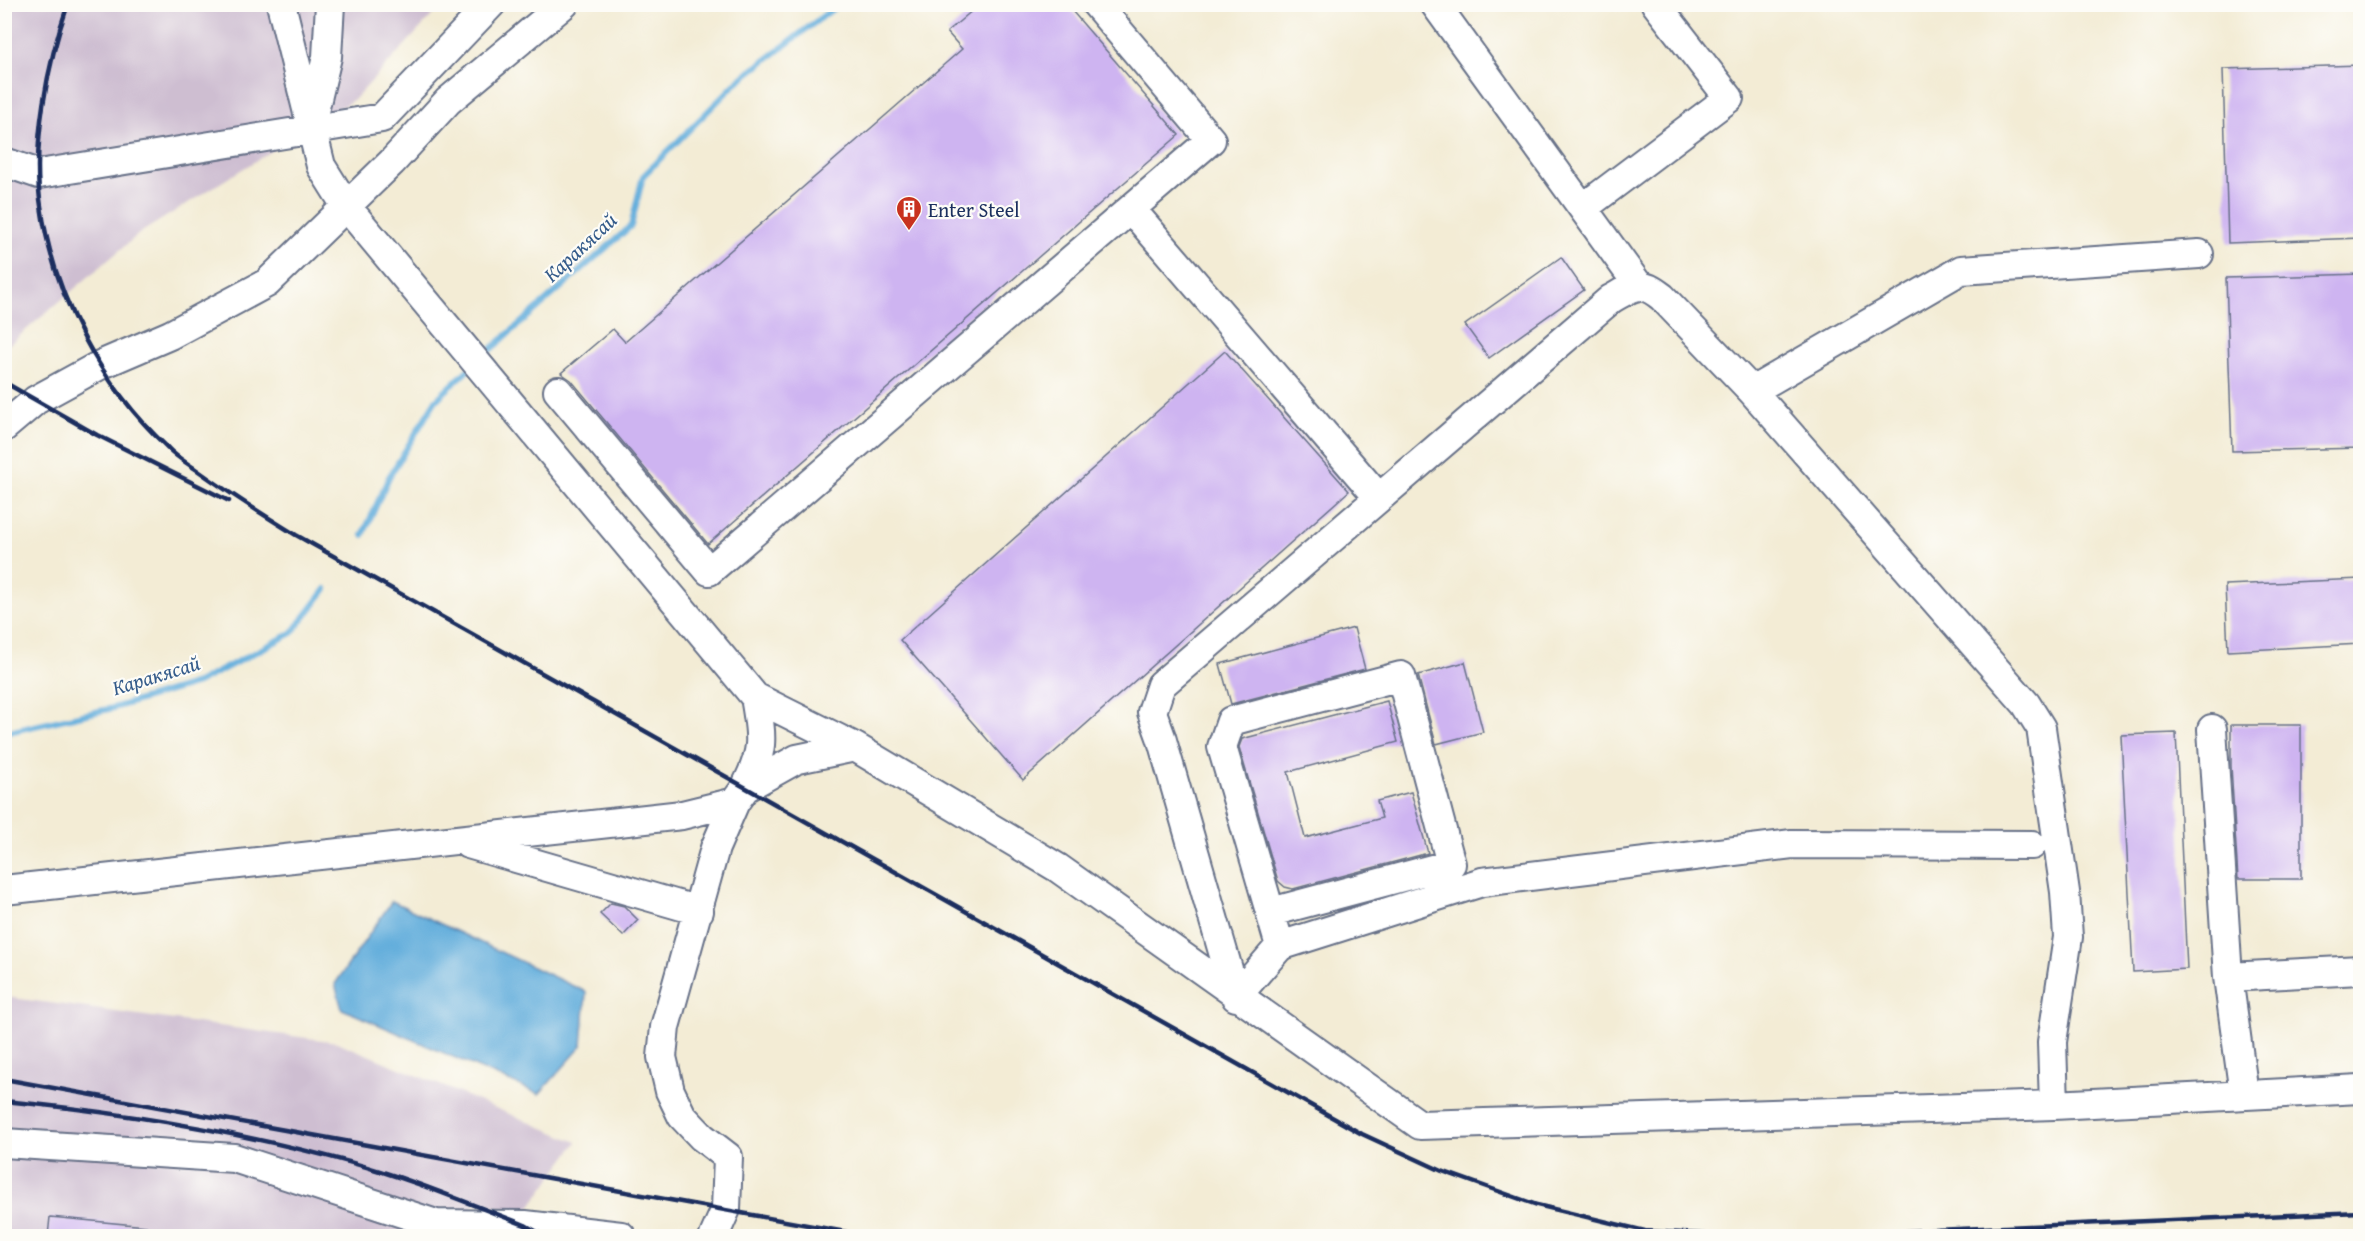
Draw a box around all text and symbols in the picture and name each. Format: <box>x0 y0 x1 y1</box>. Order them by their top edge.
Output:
building icon: Enter Steel <box>894 194 924 232</box>
place label: Enter Steel <box>928 195 1020 224</box>
water label: Каракясай <box>536 205 624 289</box>
water label: Каракясай <box>108 647 204 703</box>

